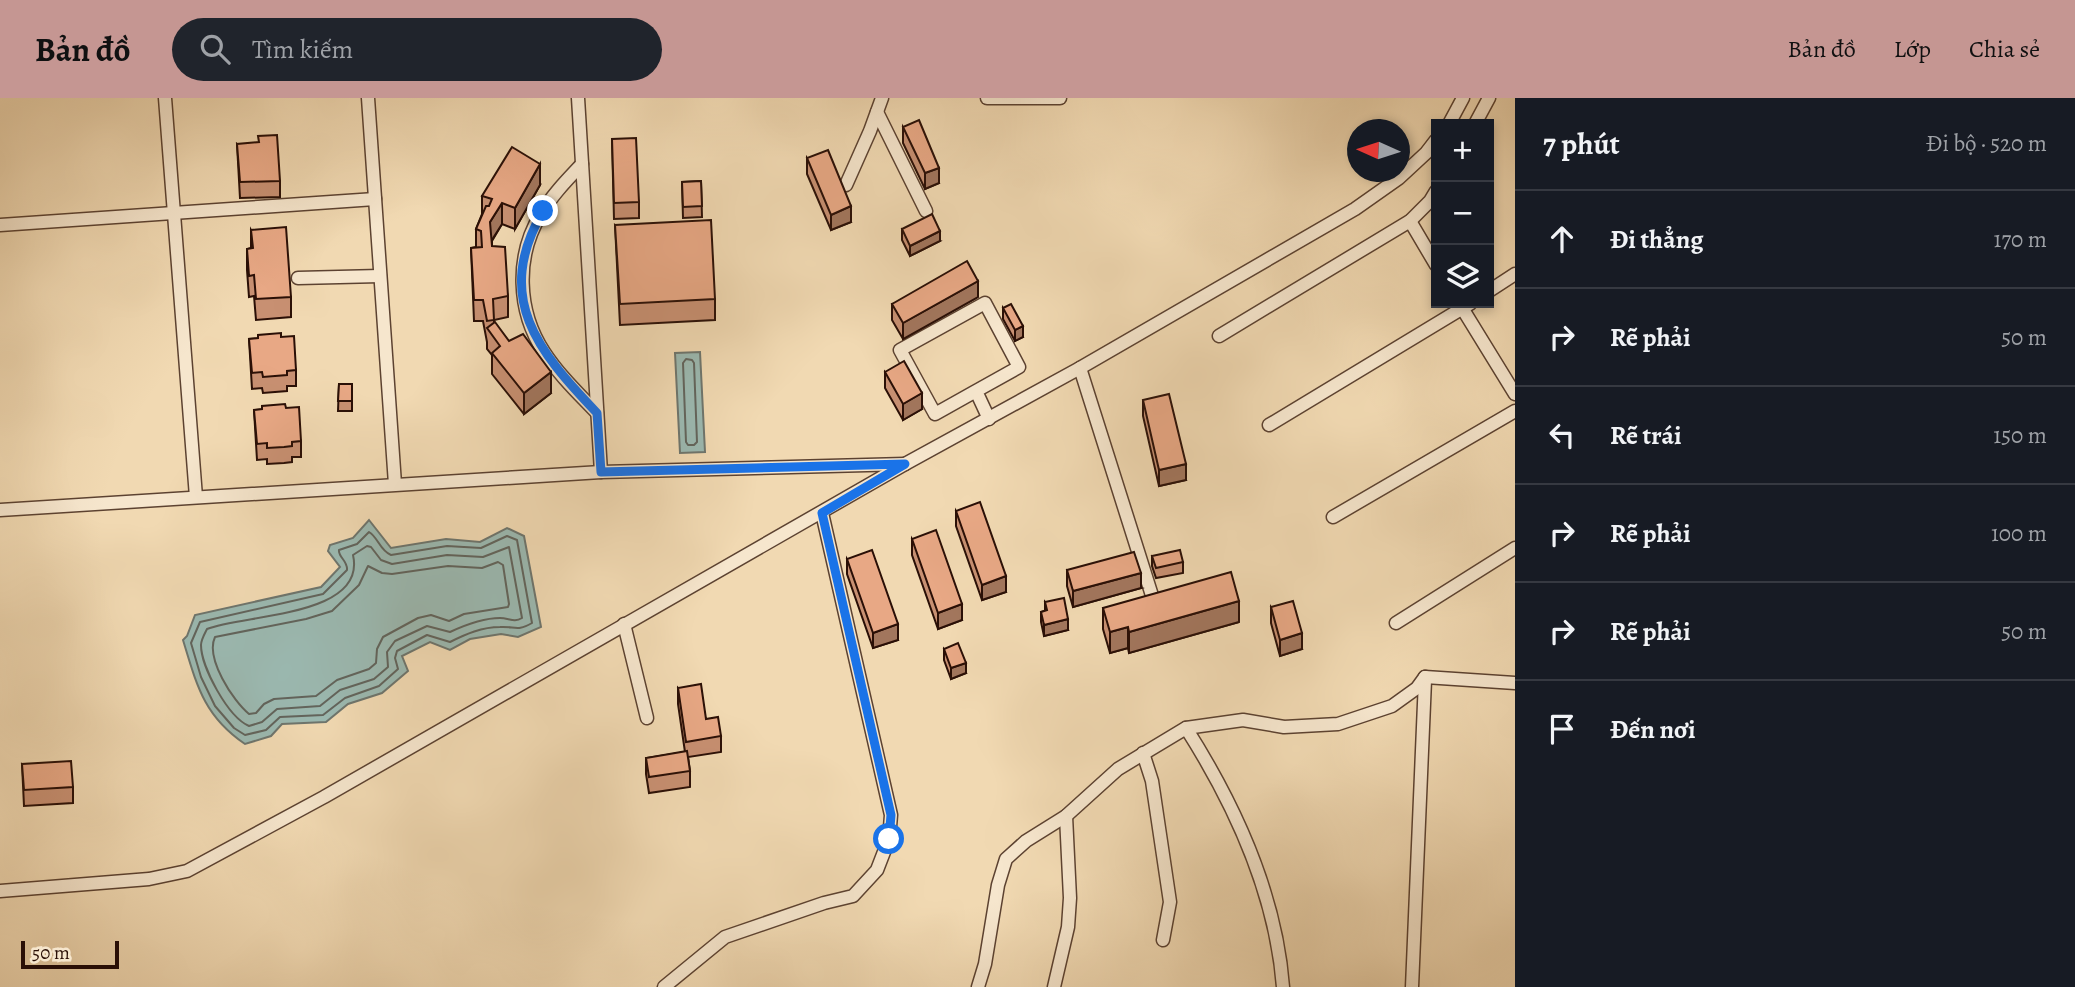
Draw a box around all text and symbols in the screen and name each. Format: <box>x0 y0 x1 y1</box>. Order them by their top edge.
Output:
search box <box>172 18 662 81</box>
text: Bản đồ <box>35 27 130 72</box>
icon: search <box>196 30 234 68</box>
text: Tìm kiếm <box>252 32 353 67</box>
text: Bản đồ <box>1788 33 1856 65</box>
text: Lớp <box>1894 33 1931 65</box>
text: Chia sẻ <box>1969 33 2040 65</box>
north arrow <box>1347 119 1410 182</box>
map controls <box>1431 119 1494 308</box>
button: + <box>1431 119 1494 182</box>
text: 7 phút <box>1543 124 1620 164</box>
text: Đi bộ · 520 m <box>1926 128 2047 159</box>
button: − <box>1431 182 1494 245</box>
route end <box>527 195 558 226</box>
icon: ahead <box>1543 220 1581 258</box>
text: Đi thẳng <box>1610 222 1704 257</box>
text: 170 m <box>1994 224 2047 255</box>
button: layers <box>1431 245 1494 308</box>
icon: right <box>1543 318 1581 356</box>
text: Rẽ phải <box>1610 320 1691 355</box>
text: 50 m <box>2001 322 2047 353</box>
icon: left <box>1543 416 1581 454</box>
text: Rẽ trái <box>1610 418 1682 453</box>
text: 150 m <box>1993 420 2047 451</box>
icon: right <box>1543 514 1581 552</box>
text: Rẽ phải <box>1610 516 1691 551</box>
text: 100 m <box>1991 518 2047 549</box>
icon: right <box>1543 612 1581 650</box>
text: Rẽ phải <box>1610 614 1691 649</box>
text: 50 m <box>2001 616 2047 647</box>
icon: arrive <box>1543 710 1581 748</box>
text: Đến nơi <box>1610 712 1696 747</box>
route start <box>873 823 904 854</box>
scale bar <box>21 938 119 970</box>
text: 50 m <box>32 940 70 966</box>

